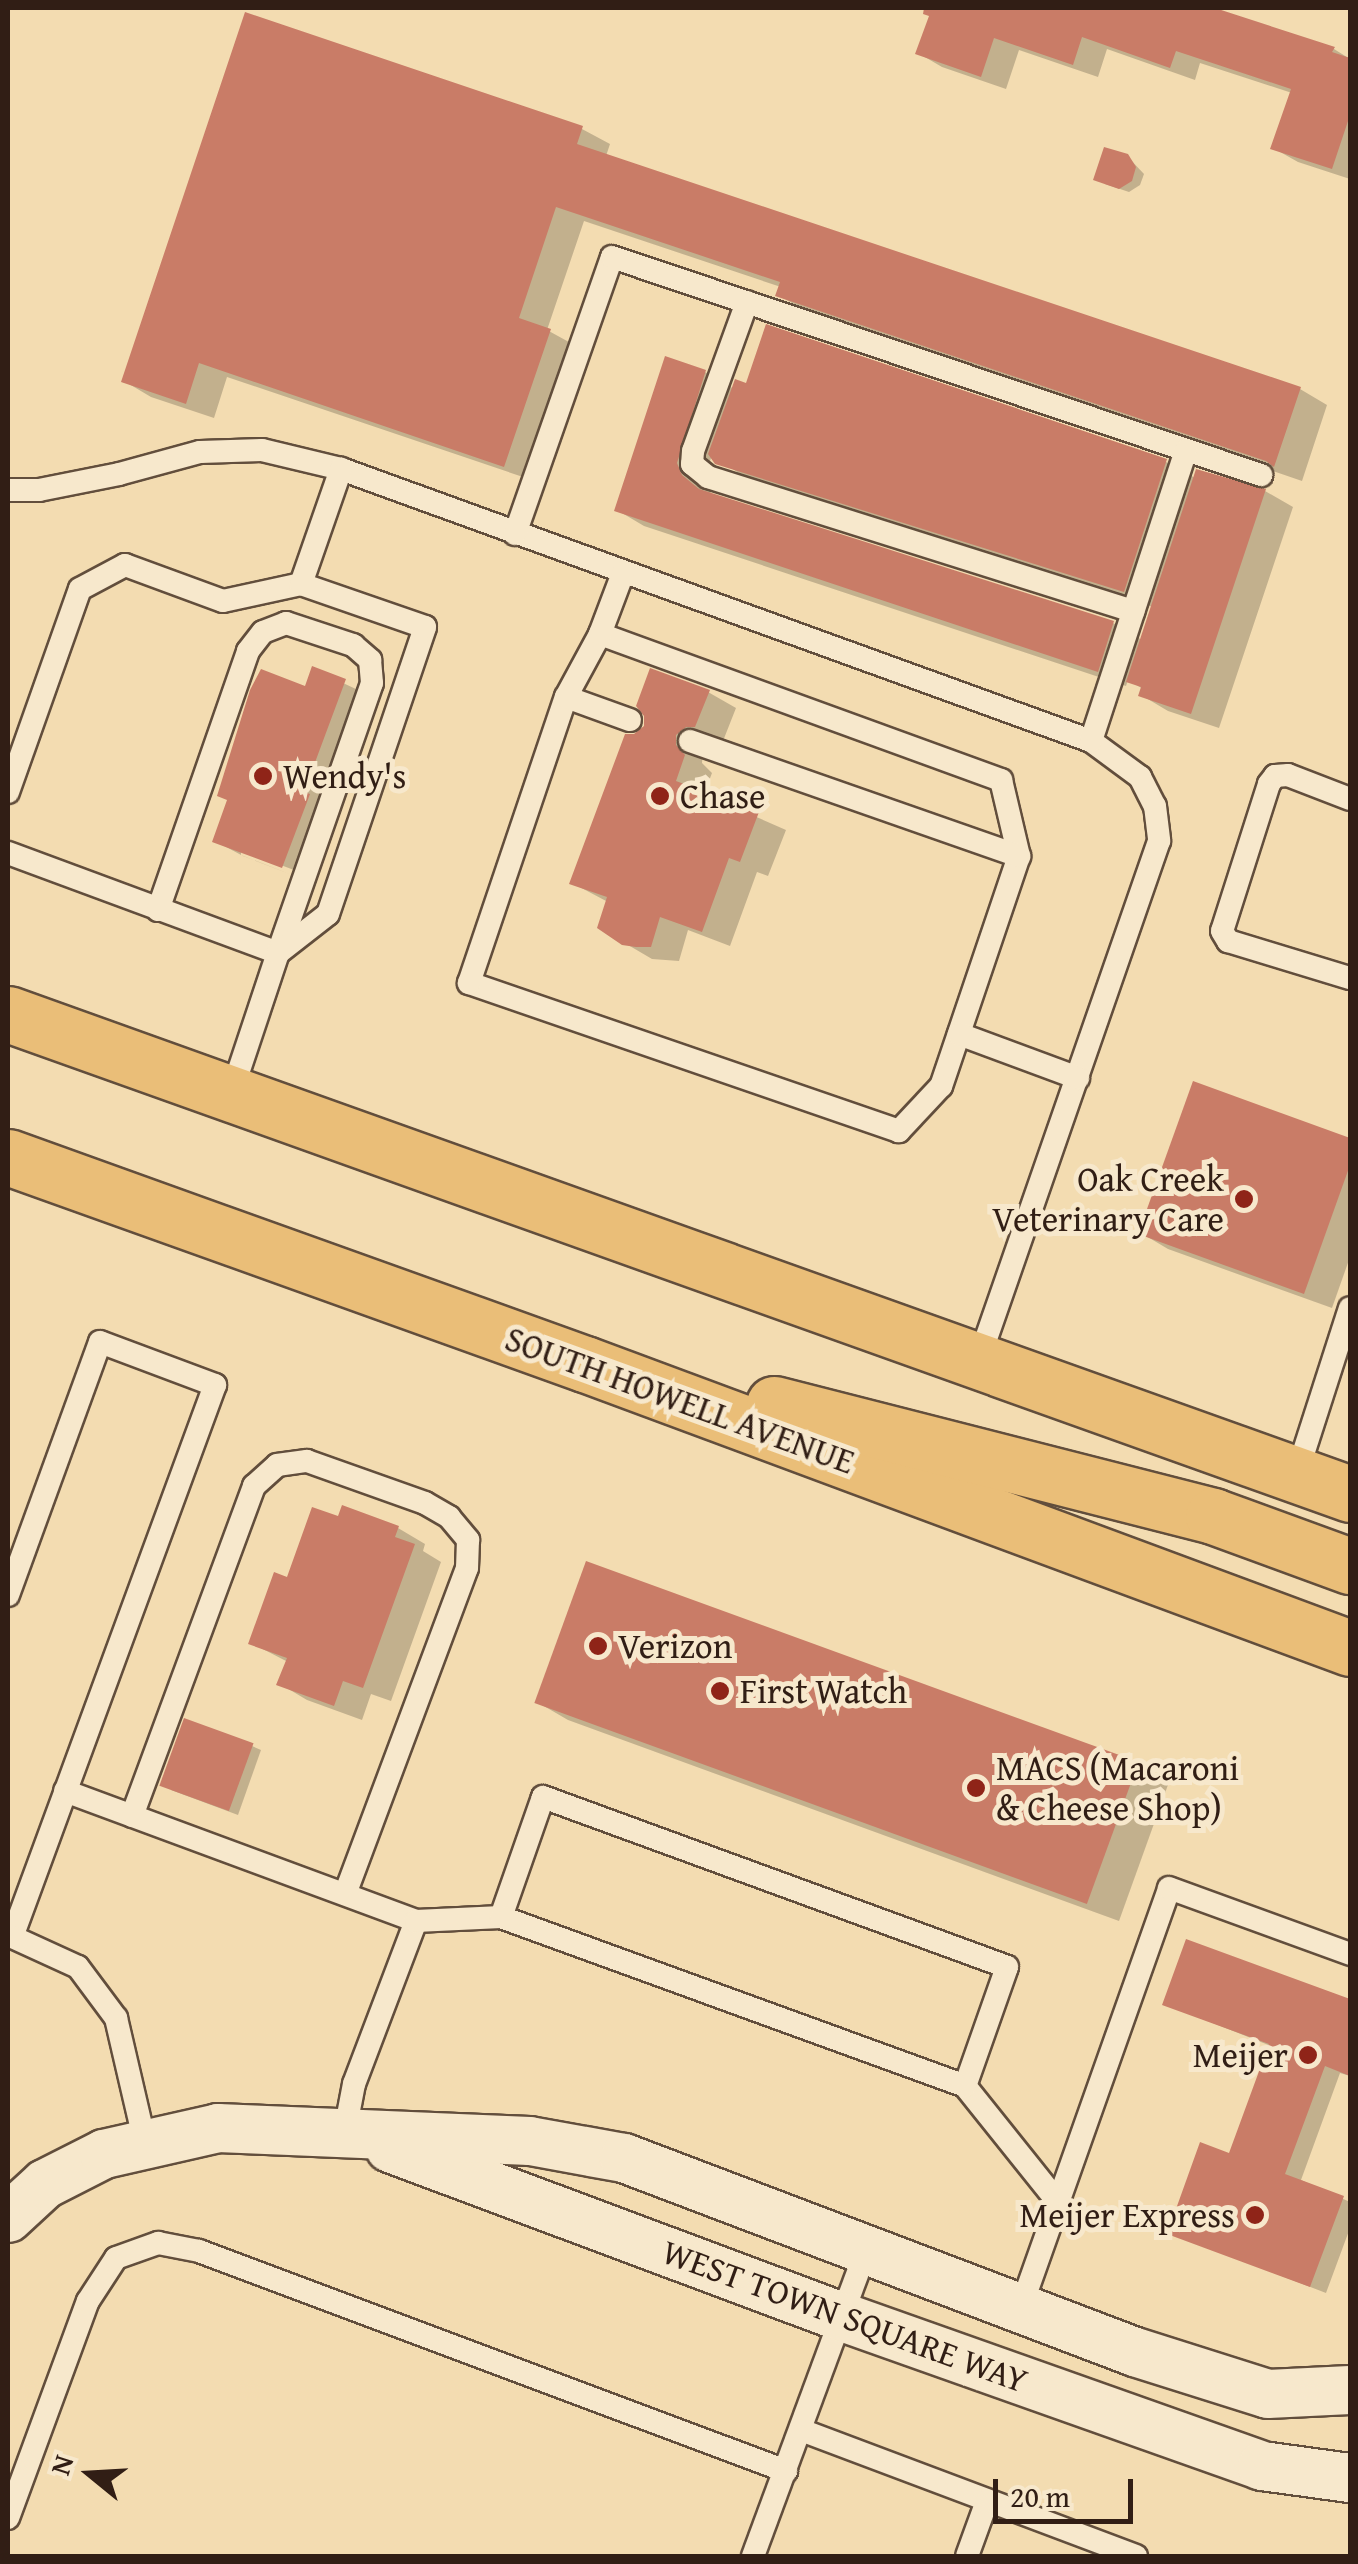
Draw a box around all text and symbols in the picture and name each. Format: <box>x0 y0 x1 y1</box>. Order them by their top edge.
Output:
place label: Wendy's <box>283 755 406 797</box>
marker: Wendy's <box>252 765 274 787</box>
place label: Chase <box>680 775 766 817</box>
marker: Chase <box>649 785 671 807</box>
place label: Oak Creek Veterinary Care <box>992 1158 1224 1240</box>
marker: Oak Creek Veterinary Care <box>1233 1188 1255 1210</box>
street label: SOUTH HOWELL AVENUE <box>500 1317 860 1483</box>
place label: Verizon <box>618 1625 732 1667</box>
marker: Verizon <box>587 1635 609 1657</box>
place label: First Watch <box>740 1670 907 1712</box>
marker: First Watch <box>709 1680 731 1702</box>
place label: MACS (Macaroni & Cheese Shop) <box>996 1747 1239 1829</box>
marker: MACS (Macaroni & Cheese Shop) <box>965 1777 987 1799</box>
place label: Meijer <box>1193 2034 1288 2076</box>
marker: Meijer <box>1297 2044 1319 2066</box>
place label: Meijer Express <box>1020 2194 1235 2236</box>
marker: Meijer Express <box>1244 2204 1266 2226</box>
street label: WEST TOWN SQUARE WAY <box>657 2230 1033 2402</box>
north arrow <box>40 2424 140 2524</box>
text: N <box>39 2449 83 2480</box>
scale bar <box>998 2459 1138 2521</box>
text: 20 m <box>1010 2474 1070 2518</box>

